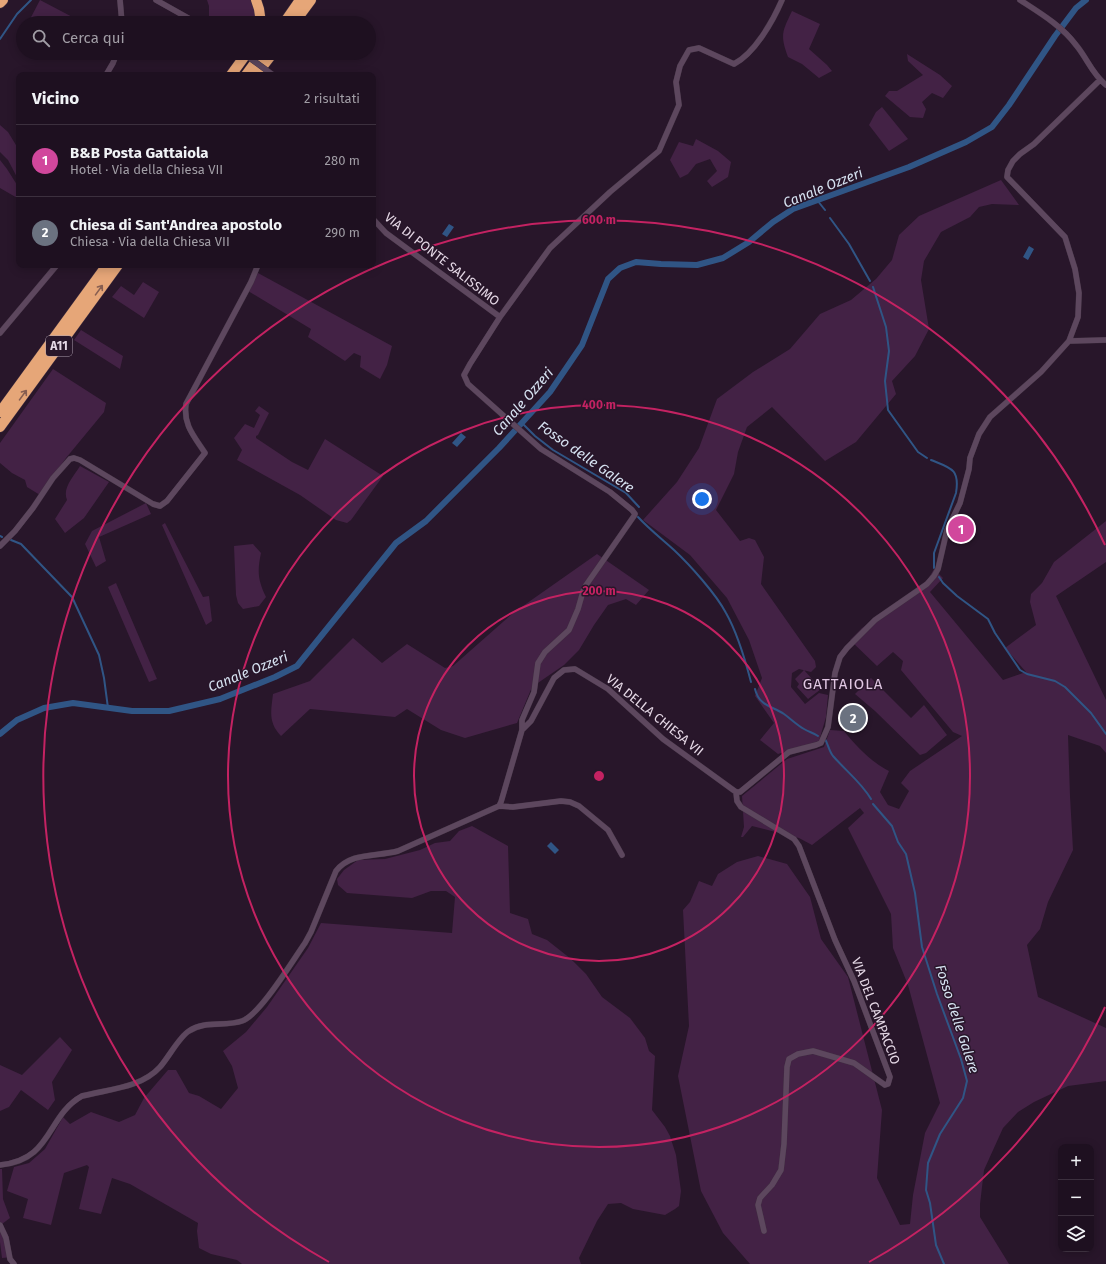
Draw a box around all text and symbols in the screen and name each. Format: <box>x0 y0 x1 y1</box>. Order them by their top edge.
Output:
search box <box>16 16 376 60</box>
icon: search <box>30 27 52 49</box>
text: Cerca qui <box>62 29 125 47</box>
text: Vicino <box>32 88 79 109</box>
text: 2 risultati <box>304 91 360 106</box>
text: B&B Posta Gattaiola <box>70 144 209 162</box>
text: 1 <box>42 153 48 168</box>
text: 280 m <box>325 153 360 168</box>
text: Hotel · Via della Chiesa VII <box>70 162 223 177</box>
water label: Canale Ozzeri <box>781 164 865 212</box>
street label: VIA DI PONTE SALISSIMO <box>382 209 502 309</box>
text: 600 m <box>582 213 616 227</box>
text: Chiesa di Sant'Andrea apostolo <box>70 216 282 234</box>
text: 2 <box>42 225 48 240</box>
text: 290 m <box>325 225 360 240</box>
text: Chiesa · Via della Chiesa VII <box>70 234 230 249</box>
one-way arrow <box>95 285 104 296</box>
road number: A11 <box>46 336 72 356</box>
water label: Canale Ozzeri <box>489 365 557 439</box>
one-way arrow <box>19 390 27 401</box>
text: 400 m <box>582 398 616 412</box>
water label: Fosso delle Galere <box>535 418 637 496</box>
your location <box>692 489 712 509</box>
pin: 1 <box>948 514 974 544</box>
text: 200 m <box>582 584 616 598</box>
water label: Canale Ozzeri <box>206 648 290 696</box>
street label: VIA DELLA CHIESA VII <box>603 671 707 759</box>
district label: GATTAIOLA <box>803 675 883 693</box>
pin: 2 <box>840 703 866 733</box>
centre of rings <box>592 769 606 783</box>
street label: VIA DEL CAMPACCIO <box>849 955 903 1067</box>
water label: Fosso delle Galere <box>931 963 983 1075</box>
map controls <box>1058 1144 1094 1252</box>
button: + <box>1058 1144 1094 1180</box>
button: − <box>1058 1180 1094 1216</box>
button: layers <box>1058 1216 1094 1252</box>

